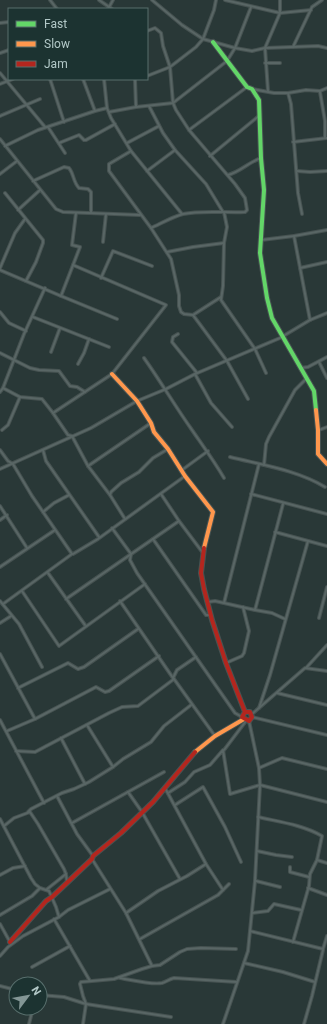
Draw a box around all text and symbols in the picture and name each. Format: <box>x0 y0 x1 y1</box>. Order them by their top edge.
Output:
legend <box>8 8 148 80</box>
text: Fast <box>44 17 67 31</box>
text: Slow <box>44 37 70 51</box>
text: Jam <box>44 57 68 71</box>
north arrow <box>8 976 48 1016</box>
text: N <box>28 984 44 998</box>

